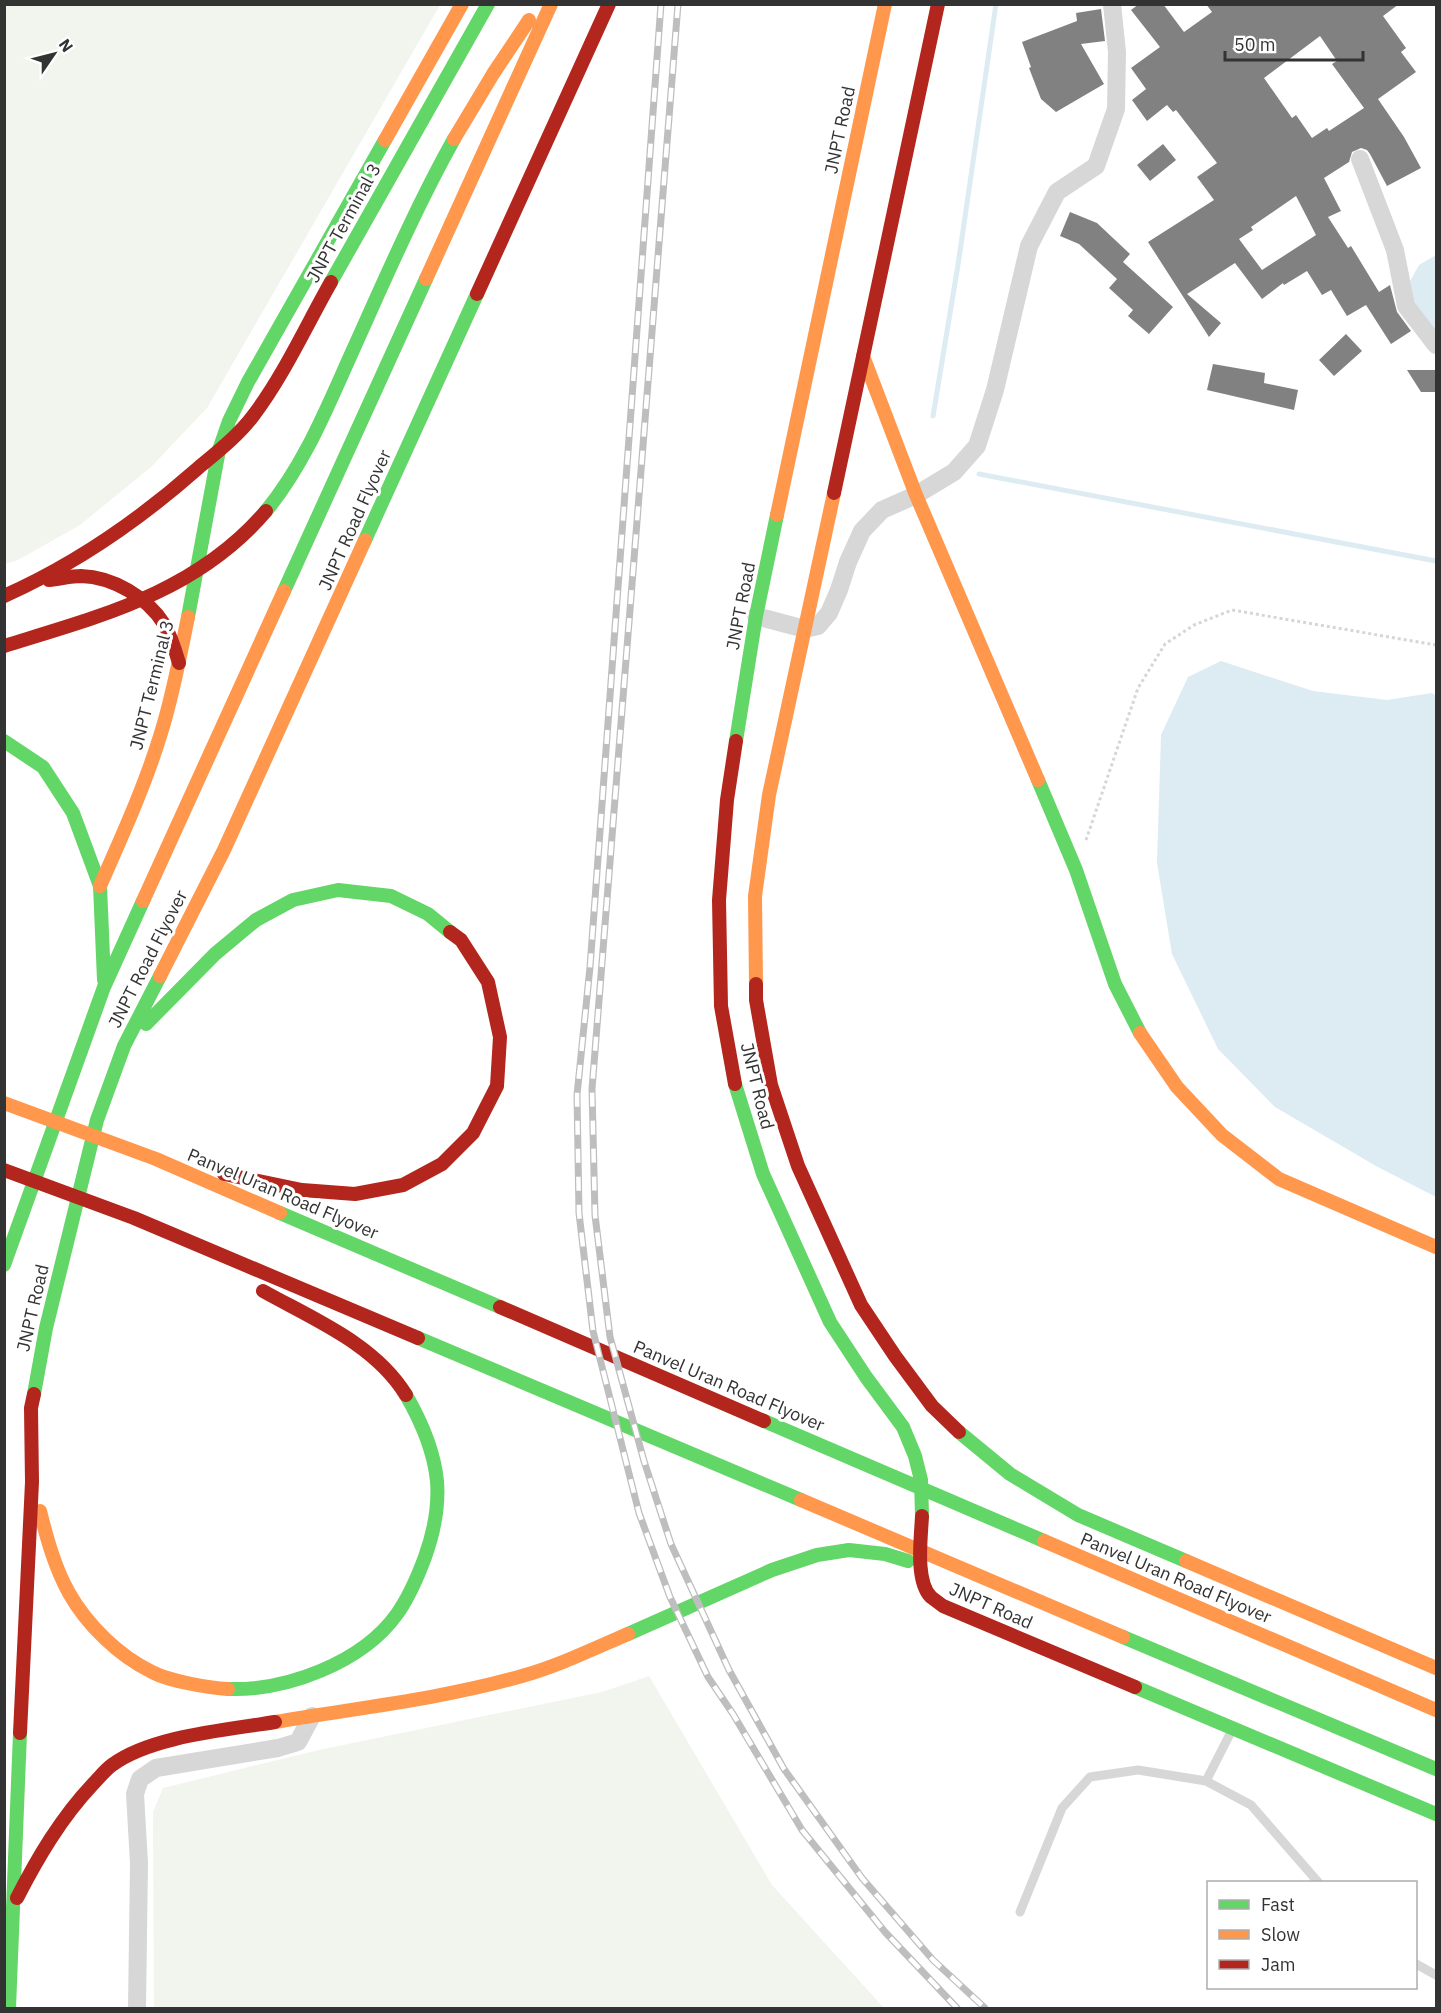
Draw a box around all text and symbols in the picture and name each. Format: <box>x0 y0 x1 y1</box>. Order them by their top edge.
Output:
north arrow <box>24 24 84 84</box>
scale bar <box>1225 24 1363 62</box>
text: 50 m <box>1234 33 1276 56</box>
text: N <box>55 35 78 56</box>
street label: JNPT Road <box>819 84 860 176</box>
street label: JNPT Terminal 3 <box>301 159 386 286</box>
street label: JNPT Road Flyover <box>313 445 396 594</box>
street label: JNPT Road <box>721 560 760 652</box>
street label: JNPT Terminal 3 <box>124 618 179 752</box>
street label: JNPT Road Flyover <box>103 886 192 1032</box>
street label: JNPT Road <box>736 1040 779 1132</box>
street label: Panvel Uran Road Flyover <box>184 1143 383 1244</box>
street label: JNPT Road <box>11 1262 54 1354</box>
street label: Panvel Uran Road Flyover <box>630 1335 829 1436</box>
street label: Panvel Uran Road Flyover <box>1077 1527 1276 1628</box>
street label: JNPT Road <box>946 1577 1036 1634</box>
legend <box>1207 1881 1417 1989</box>
text: Fast <box>1261 1893 1295 1916</box>
text: Slow <box>1261 1923 1300 1946</box>
text: Jam <box>1261 1953 1296 1976</box>

